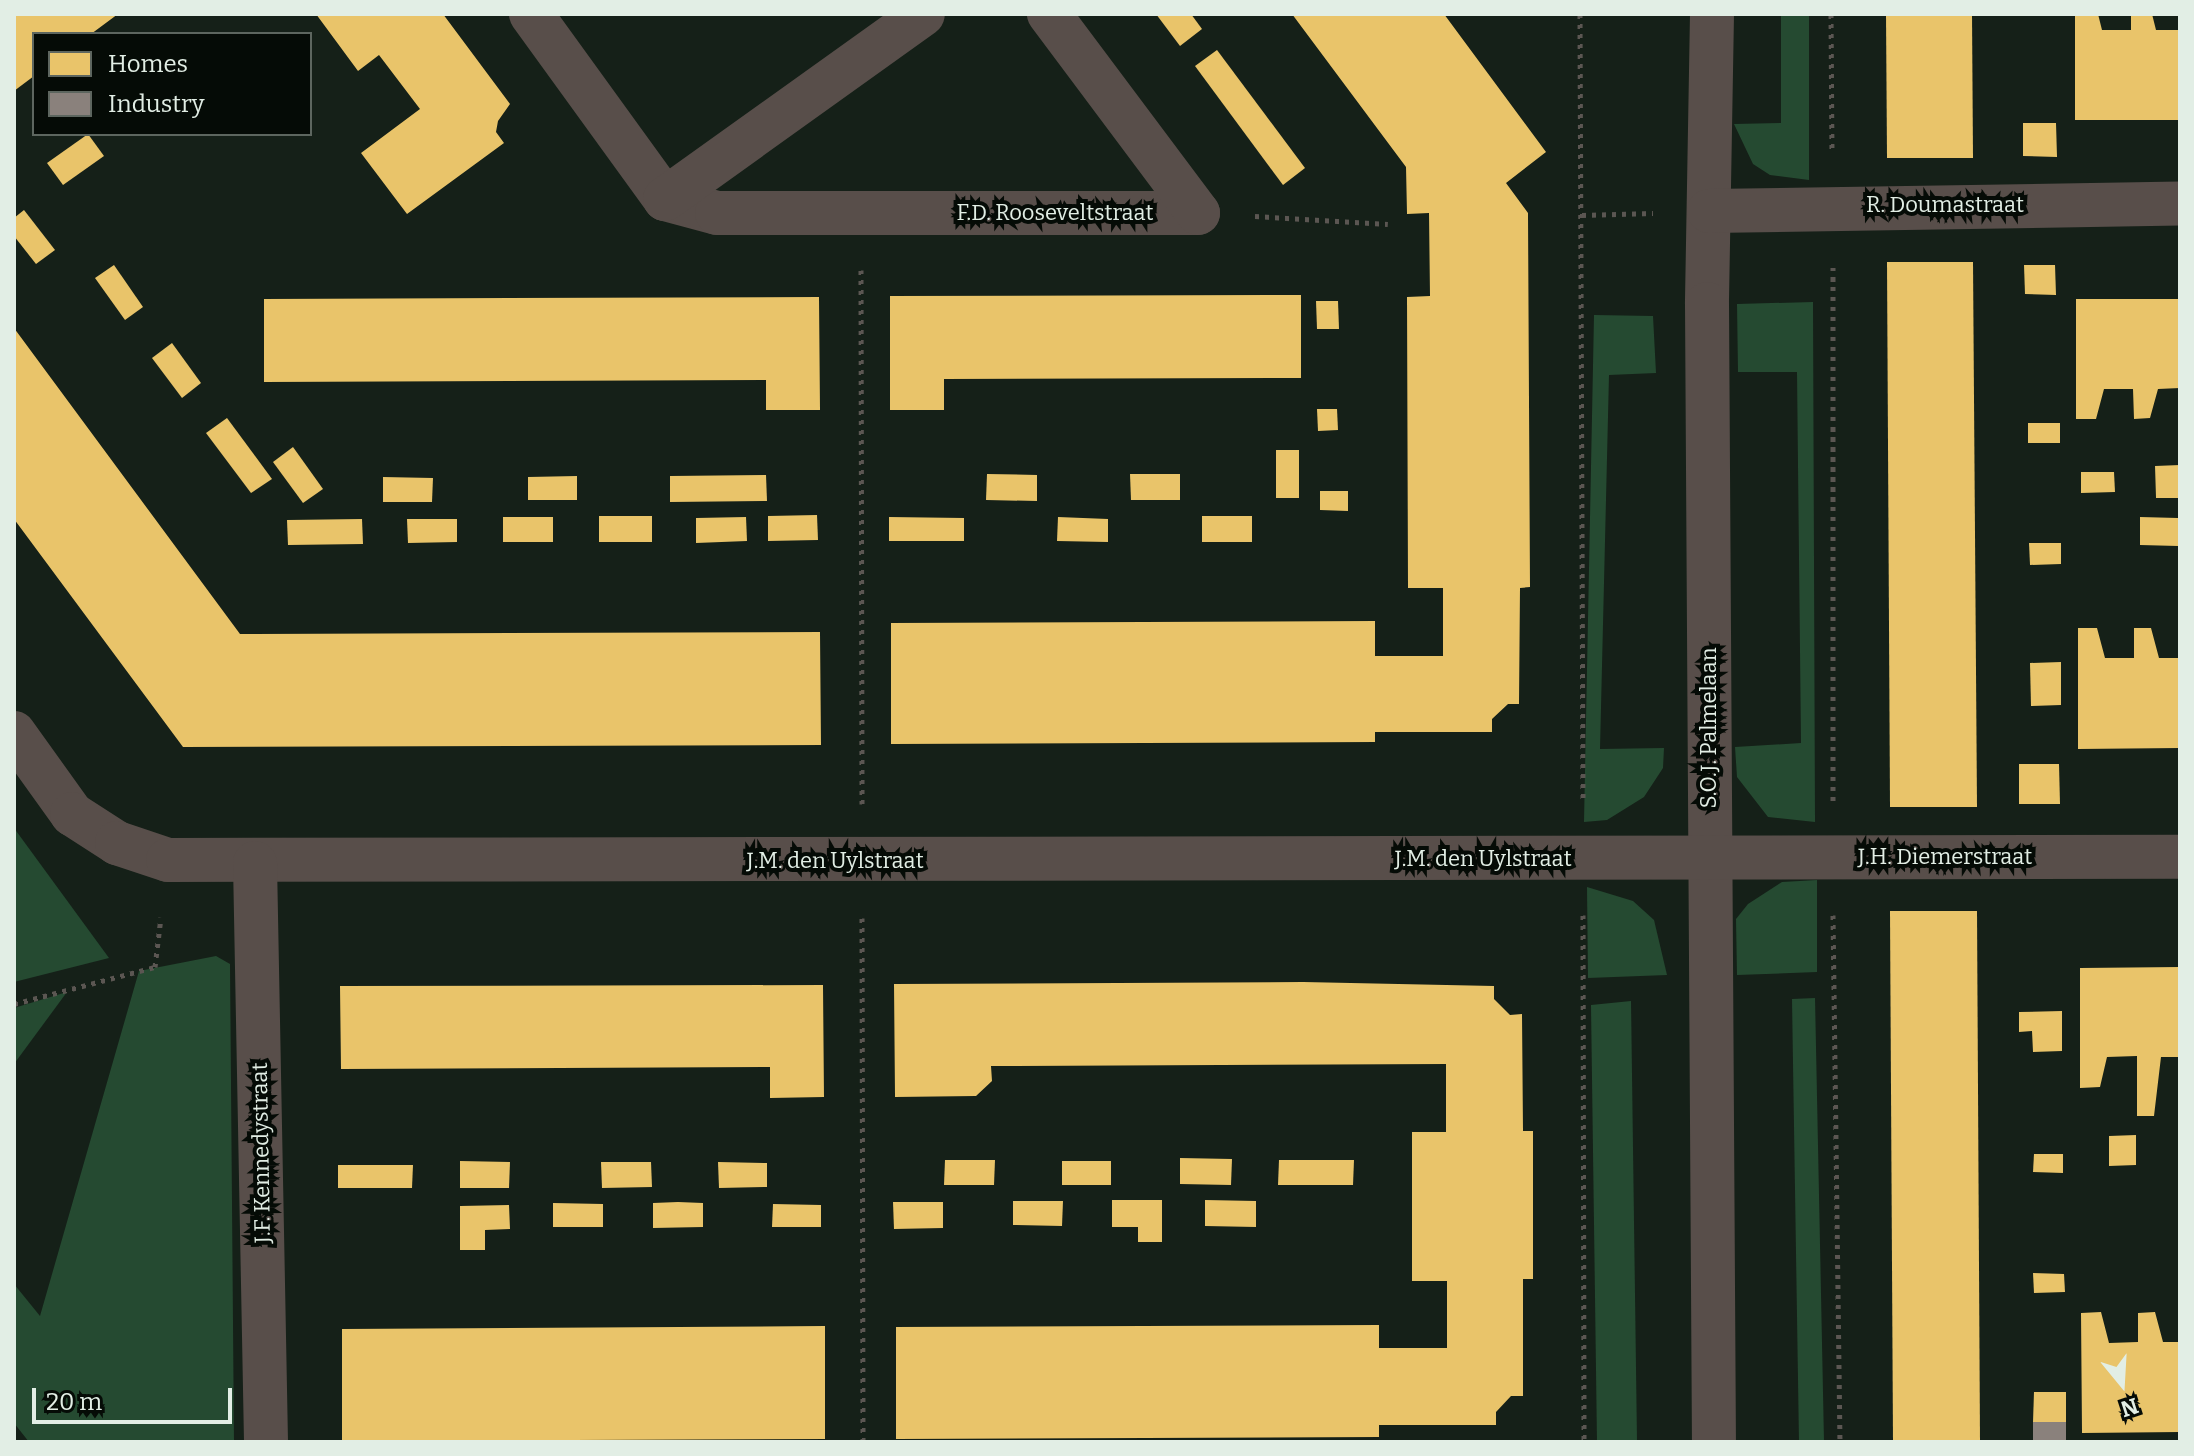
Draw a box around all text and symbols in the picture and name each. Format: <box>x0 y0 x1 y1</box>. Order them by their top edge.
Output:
legend <box>32 32 312 136</box>
text: Homes <box>108 50 188 78</box>
text: Industry <box>108 90 205 118</box>
street label: R. Doumastraat <box>1866 192 2024 218</box>
street label: F.D. Rooseveltstraat <box>957 200 1153 226</box>
street label: S.O.J. Palmelaan <box>1696 647 1722 809</box>
street label: J.H. Diemerstraat <box>1858 844 2032 870</box>
street label: J.M. den Uylstraat <box>1394 846 1572 872</box>
street label: J.M. den Uylstraat <box>746 848 924 874</box>
street label: J.F. Kennedystraat <box>246 1062 276 1244</box>
north arrow <box>2082 1344 2162 1424</box>
scale bar <box>36 1372 236 1422</box>
text: 20 m <box>46 1388 102 1416</box>
text: N <box>2117 1392 2142 1423</box>

